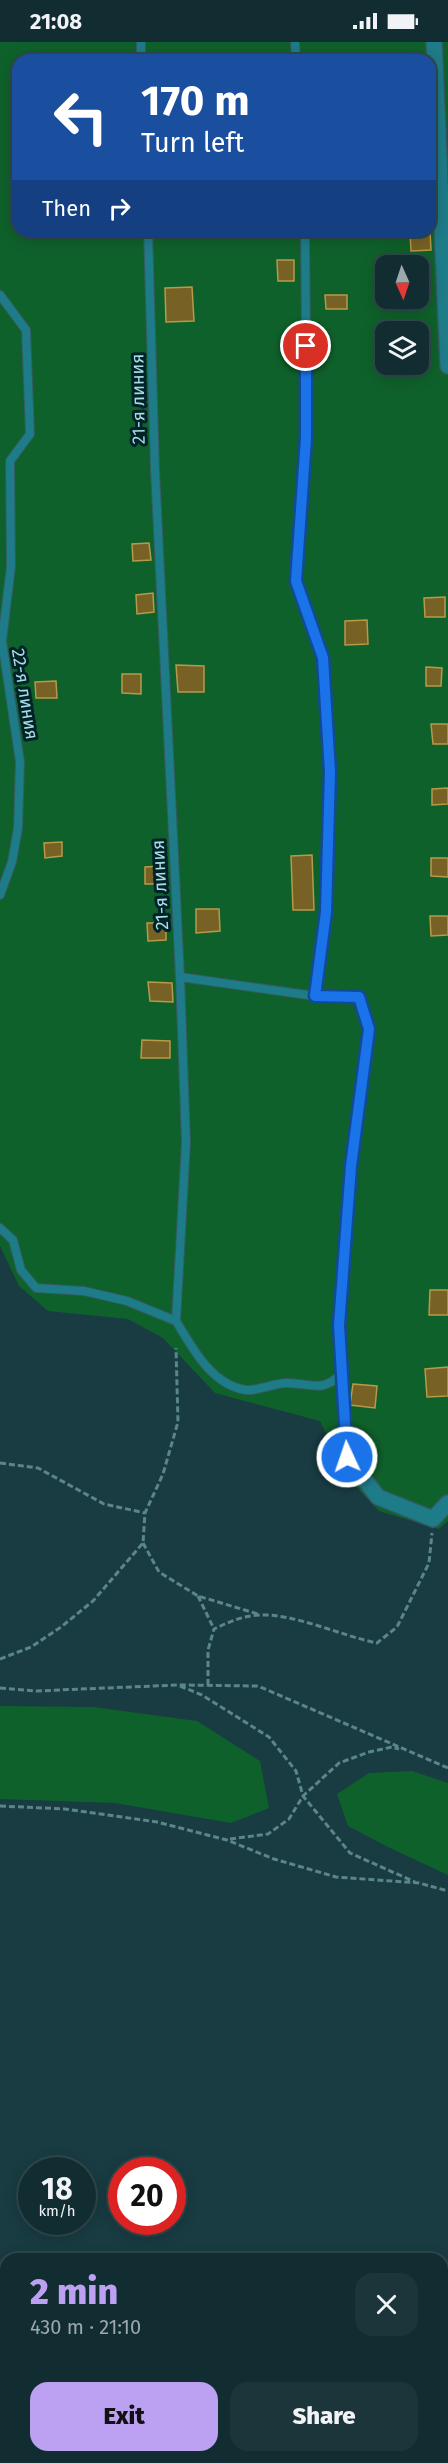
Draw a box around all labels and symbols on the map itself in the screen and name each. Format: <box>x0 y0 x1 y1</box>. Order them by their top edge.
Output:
north arrow <box>375 255 429 309</box>
pin <box>280 320 331 371</box>
street label: 21-я линия <box>126 354 150 444</box>
street label: 22-я линия <box>7 647 43 741</box>
street label: 21-я линия <box>147 839 173 931</box>
position arrow <box>315 1425 379 1489</box>
speed limit sign: 20 <box>108 2157 186 2235</box>

